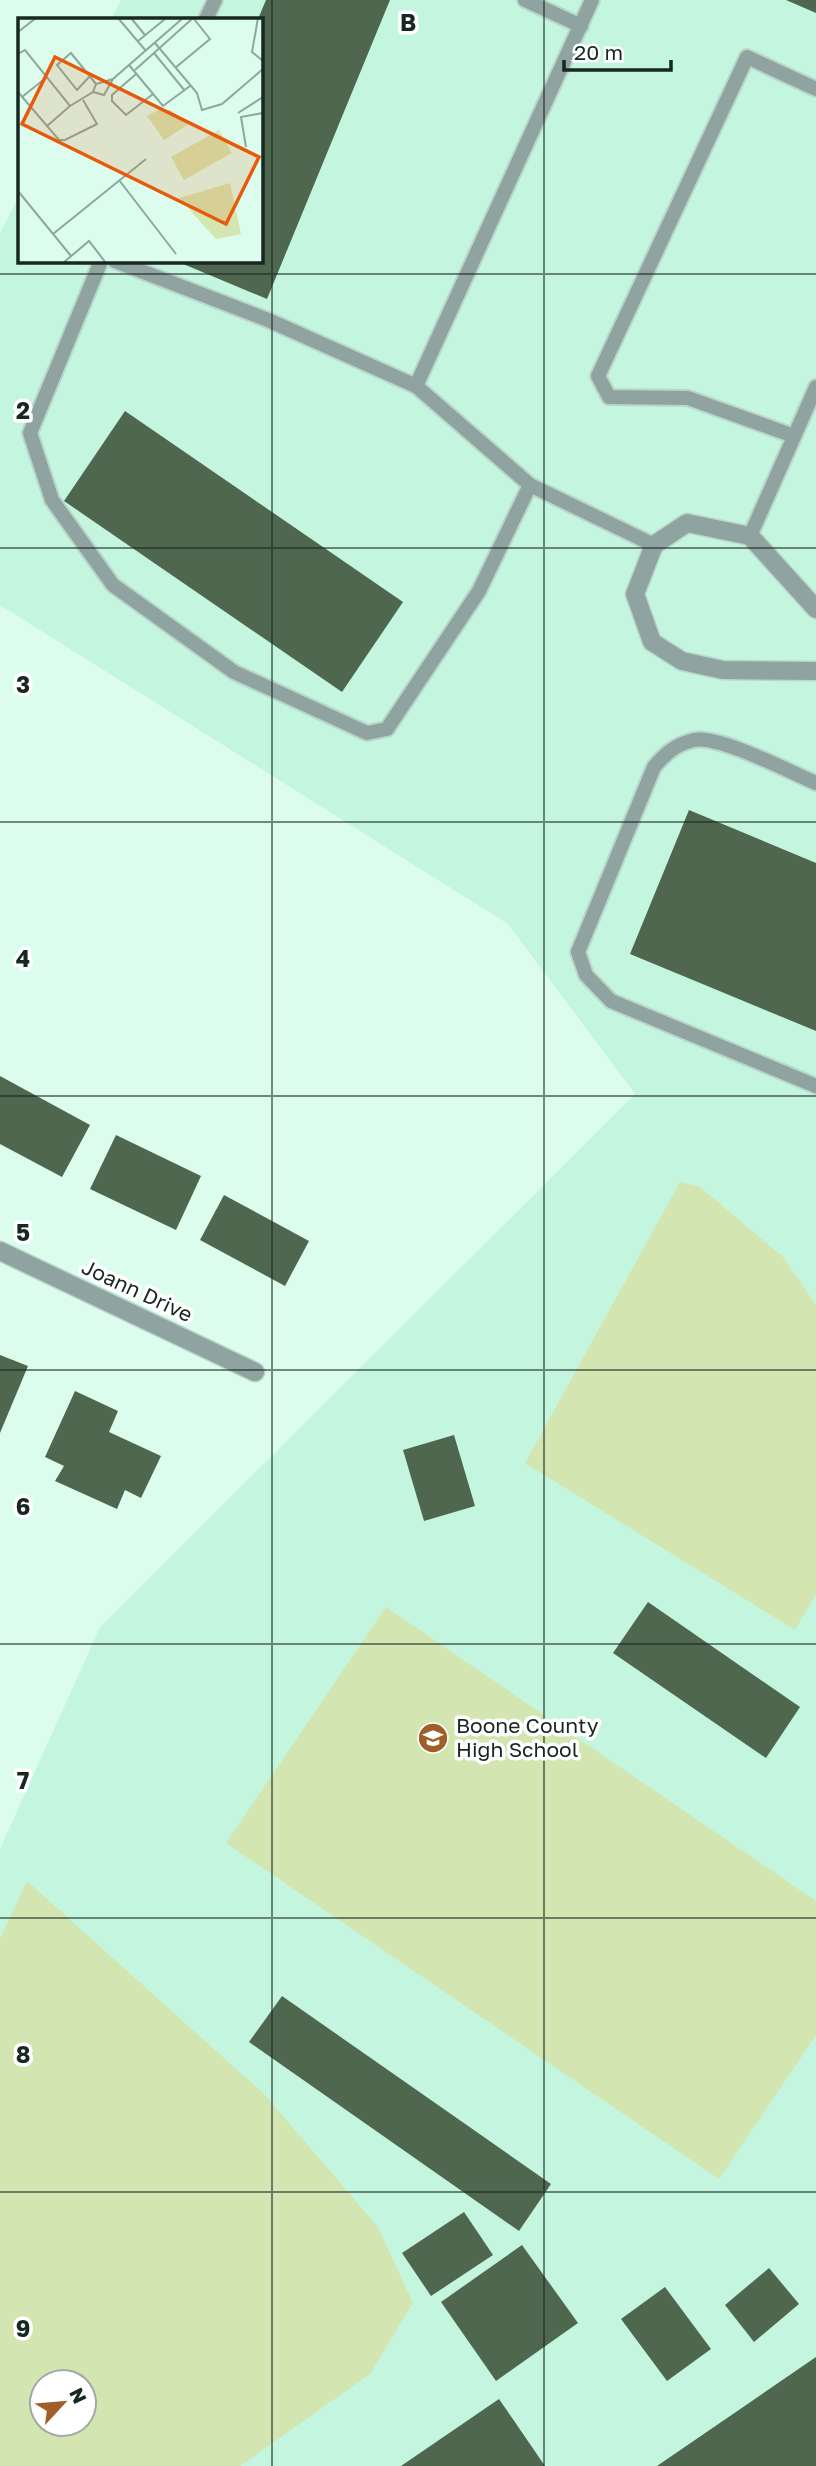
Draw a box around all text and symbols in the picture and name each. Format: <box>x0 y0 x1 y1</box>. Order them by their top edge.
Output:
text: B <box>400 8 416 36</box>
inset map <box>18 18 262 262</box>
scale bar <box>564 28 671 72</box>
text: 20 m <box>574 39 623 65</box>
text: 2 <box>16 396 30 424</box>
text: 3 <box>16 670 30 698</box>
text: 4 <box>16 944 30 972</box>
text: 5 <box>16 1218 30 1246</box>
street label: Joann Drive <box>78 1253 197 1327</box>
text: 6 <box>16 1492 30 1520</box>
place label: Boone County High School <box>456 1712 599 1762</box>
school or university icon: Boone County High School <box>416 1721 450 1755</box>
text: 7 <box>17 1766 29 1794</box>
text: 8 <box>16 2040 30 2068</box>
text: 9 <box>16 2314 30 2342</box>
north arrow <box>28 2368 98 2438</box>
text: N <box>65 2384 92 2407</box>

